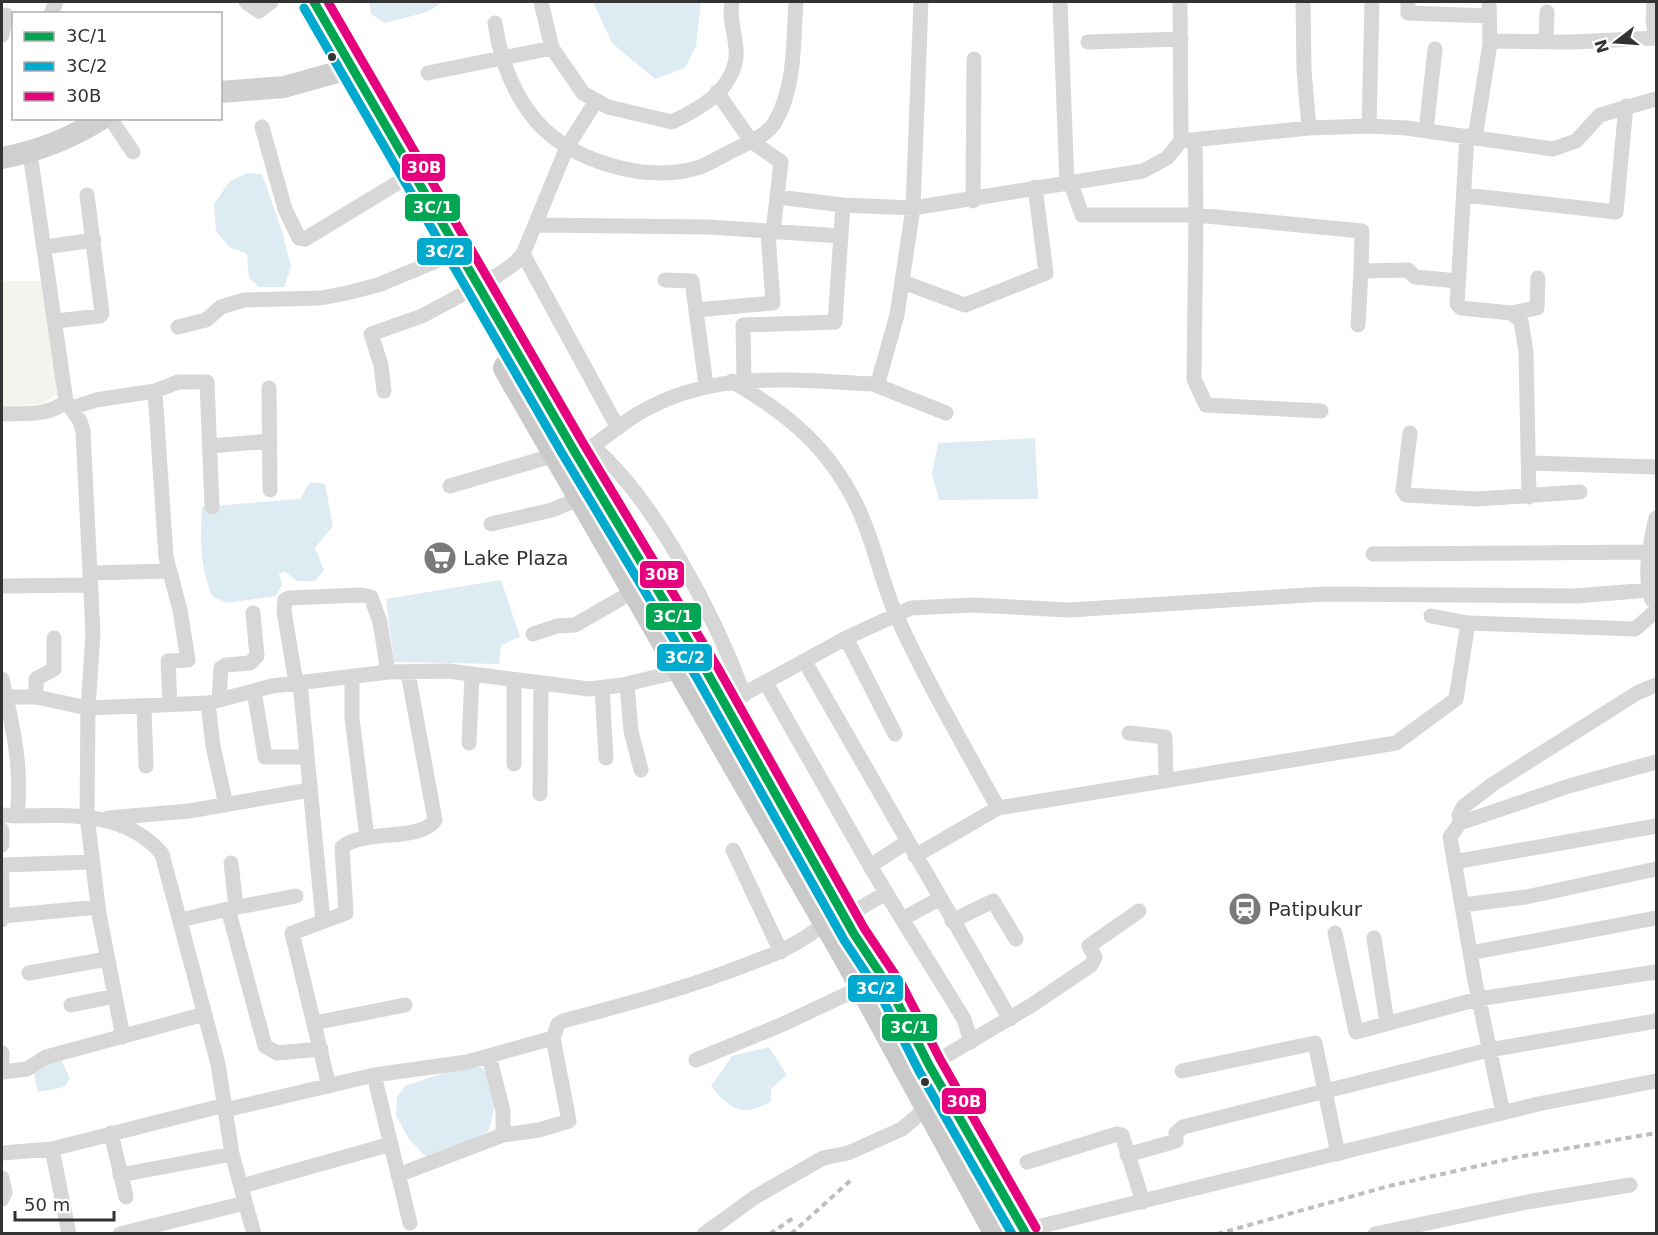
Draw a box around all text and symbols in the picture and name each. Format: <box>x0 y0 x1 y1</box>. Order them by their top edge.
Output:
legend <box>12 12 222 120</box>
north arrow <box>1586 12 1646 72</box>
text: 3C/1 <box>66 25 108 46</box>
text: N <box>1591 37 1613 55</box>
unlabelled marker <box>326 51 338 63</box>
text: 3C/2 <box>66 55 108 76</box>
text: 30B <box>66 85 101 106</box>
line badge: 30B <box>401 153 446 182</box>
text: 30B <box>407 158 441 177</box>
line badge: 3C/1 <box>404 193 461 222</box>
text: 3C/1 <box>413 198 453 217</box>
line badge: 3C/2 <box>416 237 473 266</box>
text: 3C/2 <box>425 242 465 261</box>
supermarket icon: Lake Plaza <box>422 540 458 576</box>
place label: Lake Plaza <box>463 546 569 570</box>
line badge: 30B <box>639 560 685 589</box>
text: 30B <box>645 565 679 584</box>
line badge: 3C/1 <box>645 602 702 631</box>
text: 3C/1 <box>653 607 693 626</box>
line badge: 3C/2 <box>656 643 713 672</box>
text: 3C/2 <box>665 648 705 667</box>
station icon: Patipukur <box>1227 891 1263 927</box>
place label: Patipukur <box>1268 897 1363 921</box>
line badge: 3C/2 <box>847 974 904 1003</box>
text: 3C/2 <box>856 979 896 998</box>
line badge: 3C/1 <box>881 1013 938 1042</box>
text: 3C/1 <box>890 1018 930 1037</box>
unlabelled marker <box>919 1076 931 1088</box>
line badge: 30B <box>941 1087 987 1115</box>
text: 30B <box>947 1092 981 1111</box>
scale bar <box>15 1184 114 1222</box>
text: 50 m <box>24 1194 70 1215</box>

